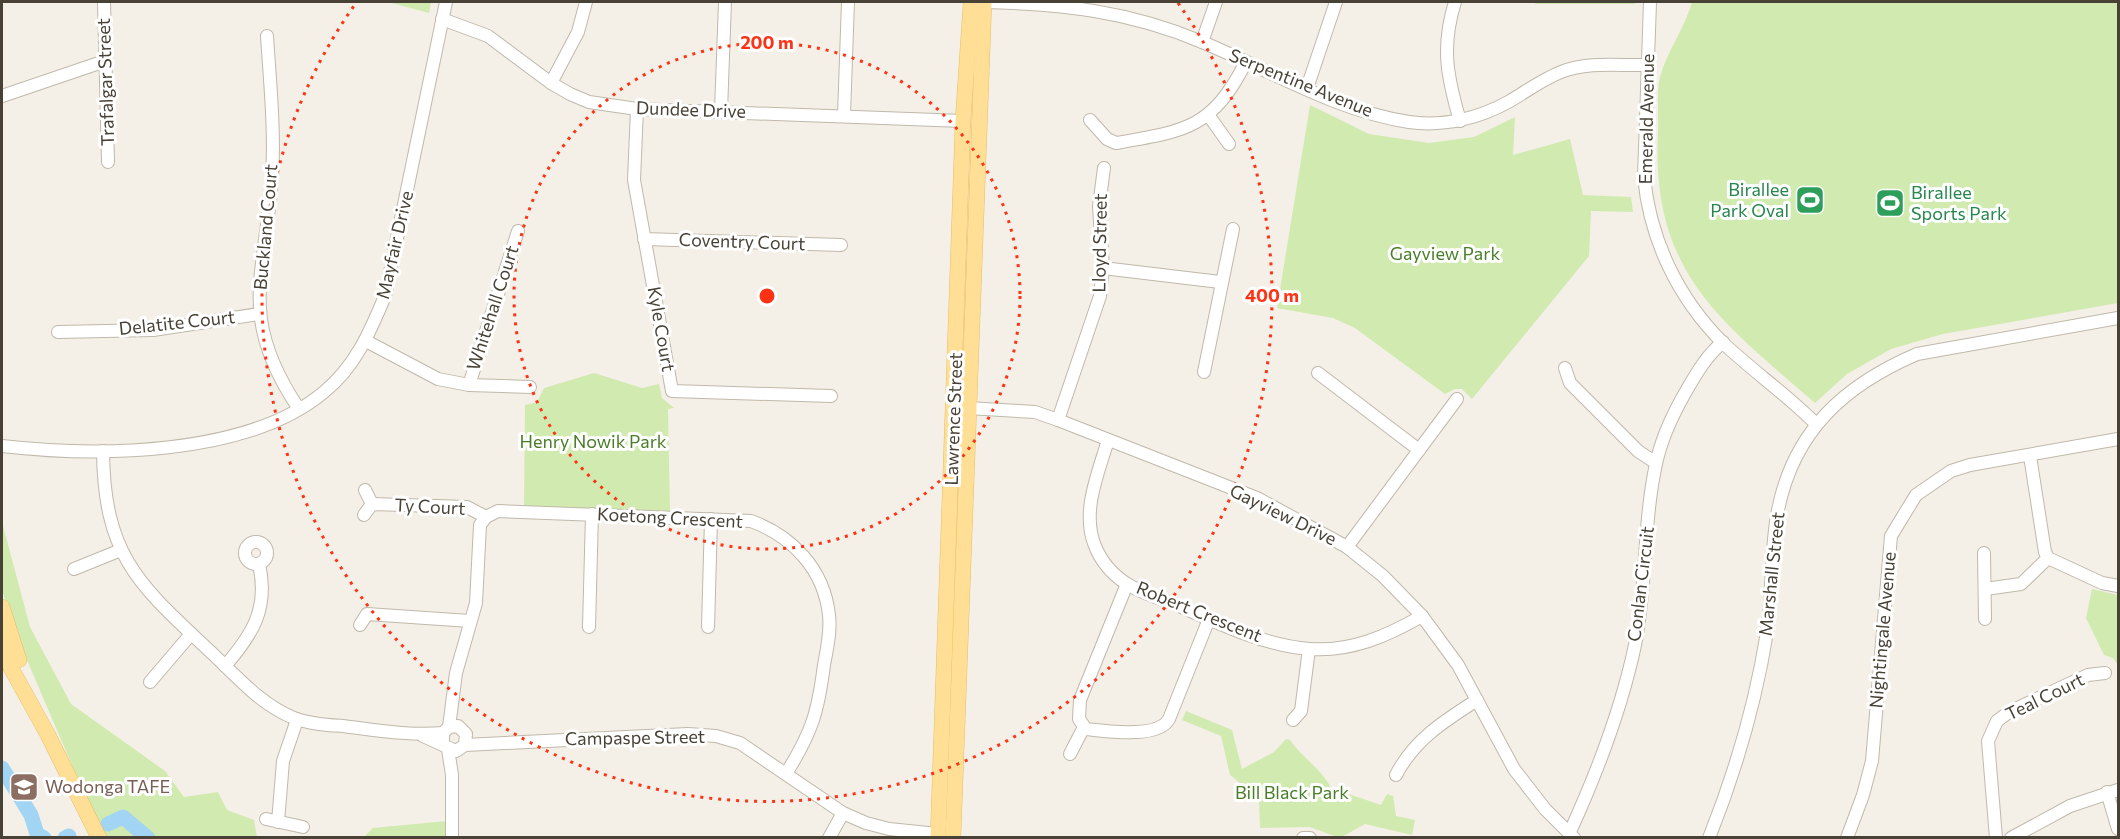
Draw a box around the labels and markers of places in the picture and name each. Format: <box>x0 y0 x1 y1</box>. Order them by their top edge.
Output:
place label: Birallee Park Oval <box>1710 178 1789 221</box>
place label: Birallee Sports Park <box>1911 181 2007 224</box>
sports icon: Birallee Park Oval <box>1794 184 1826 216</box>
sports icon: Birallee Sports Park <box>1874 187 1906 219</box>
centre of rings <box>757 286 777 306</box>
school or university icon: Wodonga TAFE <box>8 771 40 803</box>
place label: Wodonga TAFE <box>45 775 170 797</box>

